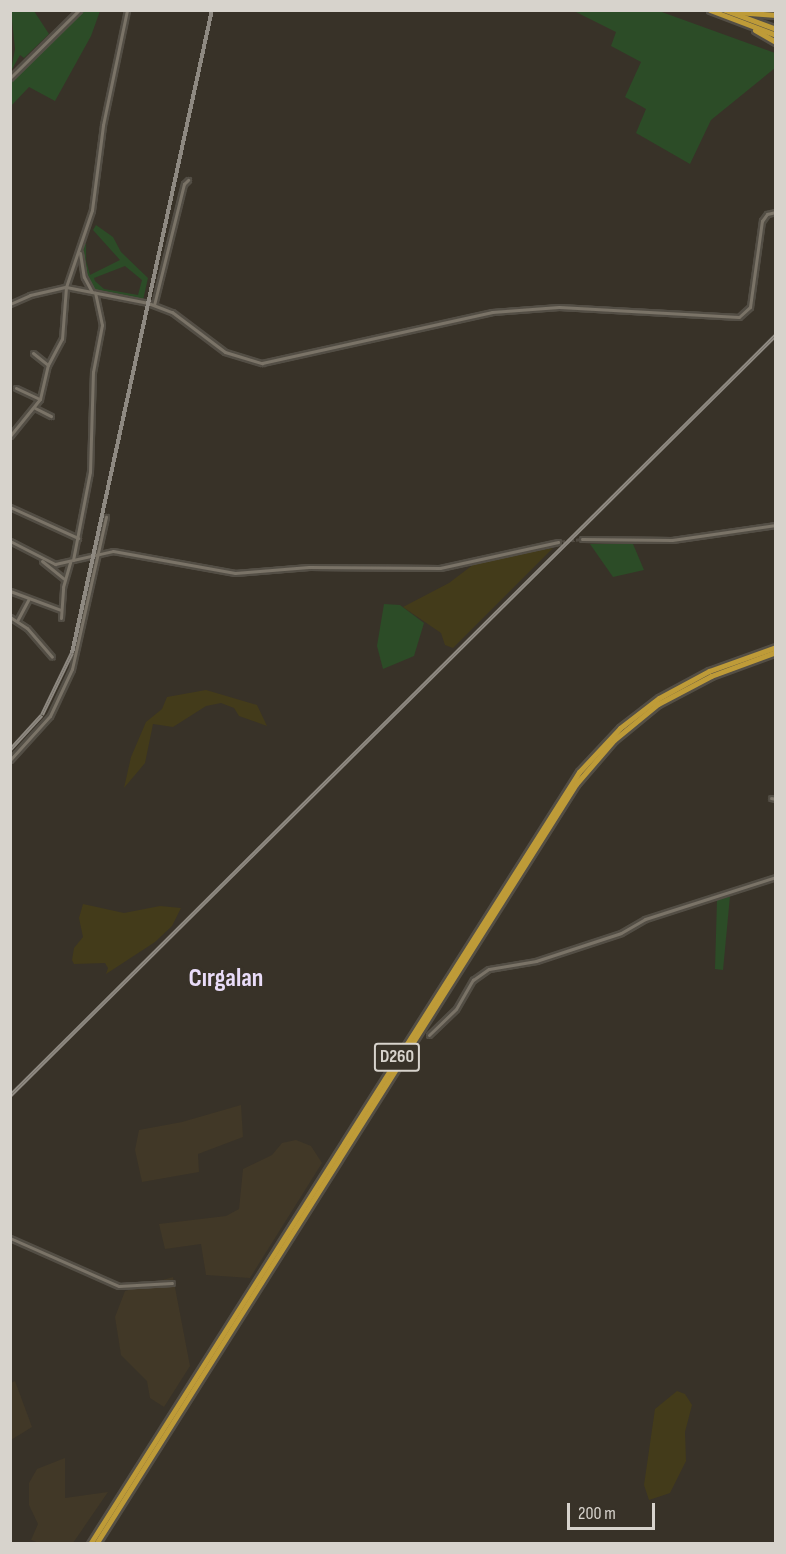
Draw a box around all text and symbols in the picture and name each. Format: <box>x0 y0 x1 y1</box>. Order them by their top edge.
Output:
district label: Cırgalan <box>189 963 263 995</box>
road number: D260 <box>373 1042 421 1072</box>
scale bar <box>570 1491 658 1529</box>
text: 200 m <box>578 1503 616 1524</box>

